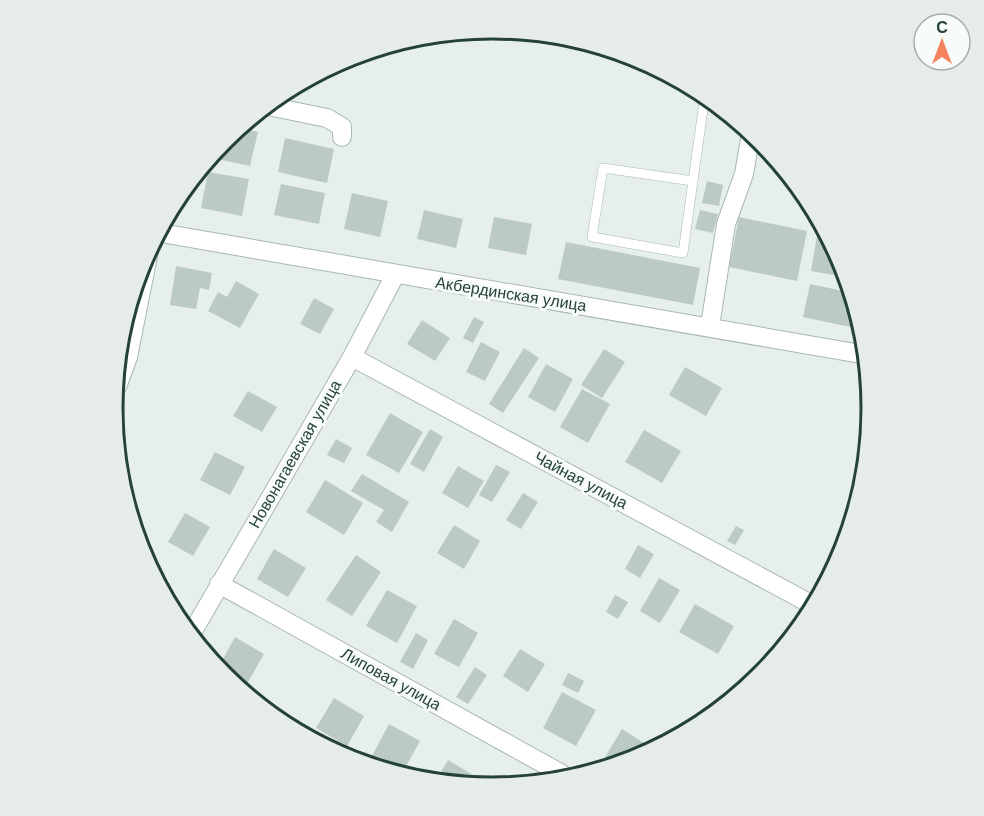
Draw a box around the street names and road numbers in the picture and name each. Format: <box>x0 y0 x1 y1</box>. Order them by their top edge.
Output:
street label: Акбердинская улица <box>434 272 588 316</box>
street label: Новонагаевская улица <box>244 376 346 532</box>
street label: Чайная улица <box>531 447 632 514</box>
street label: Липовая улица <box>337 643 445 715</box>

